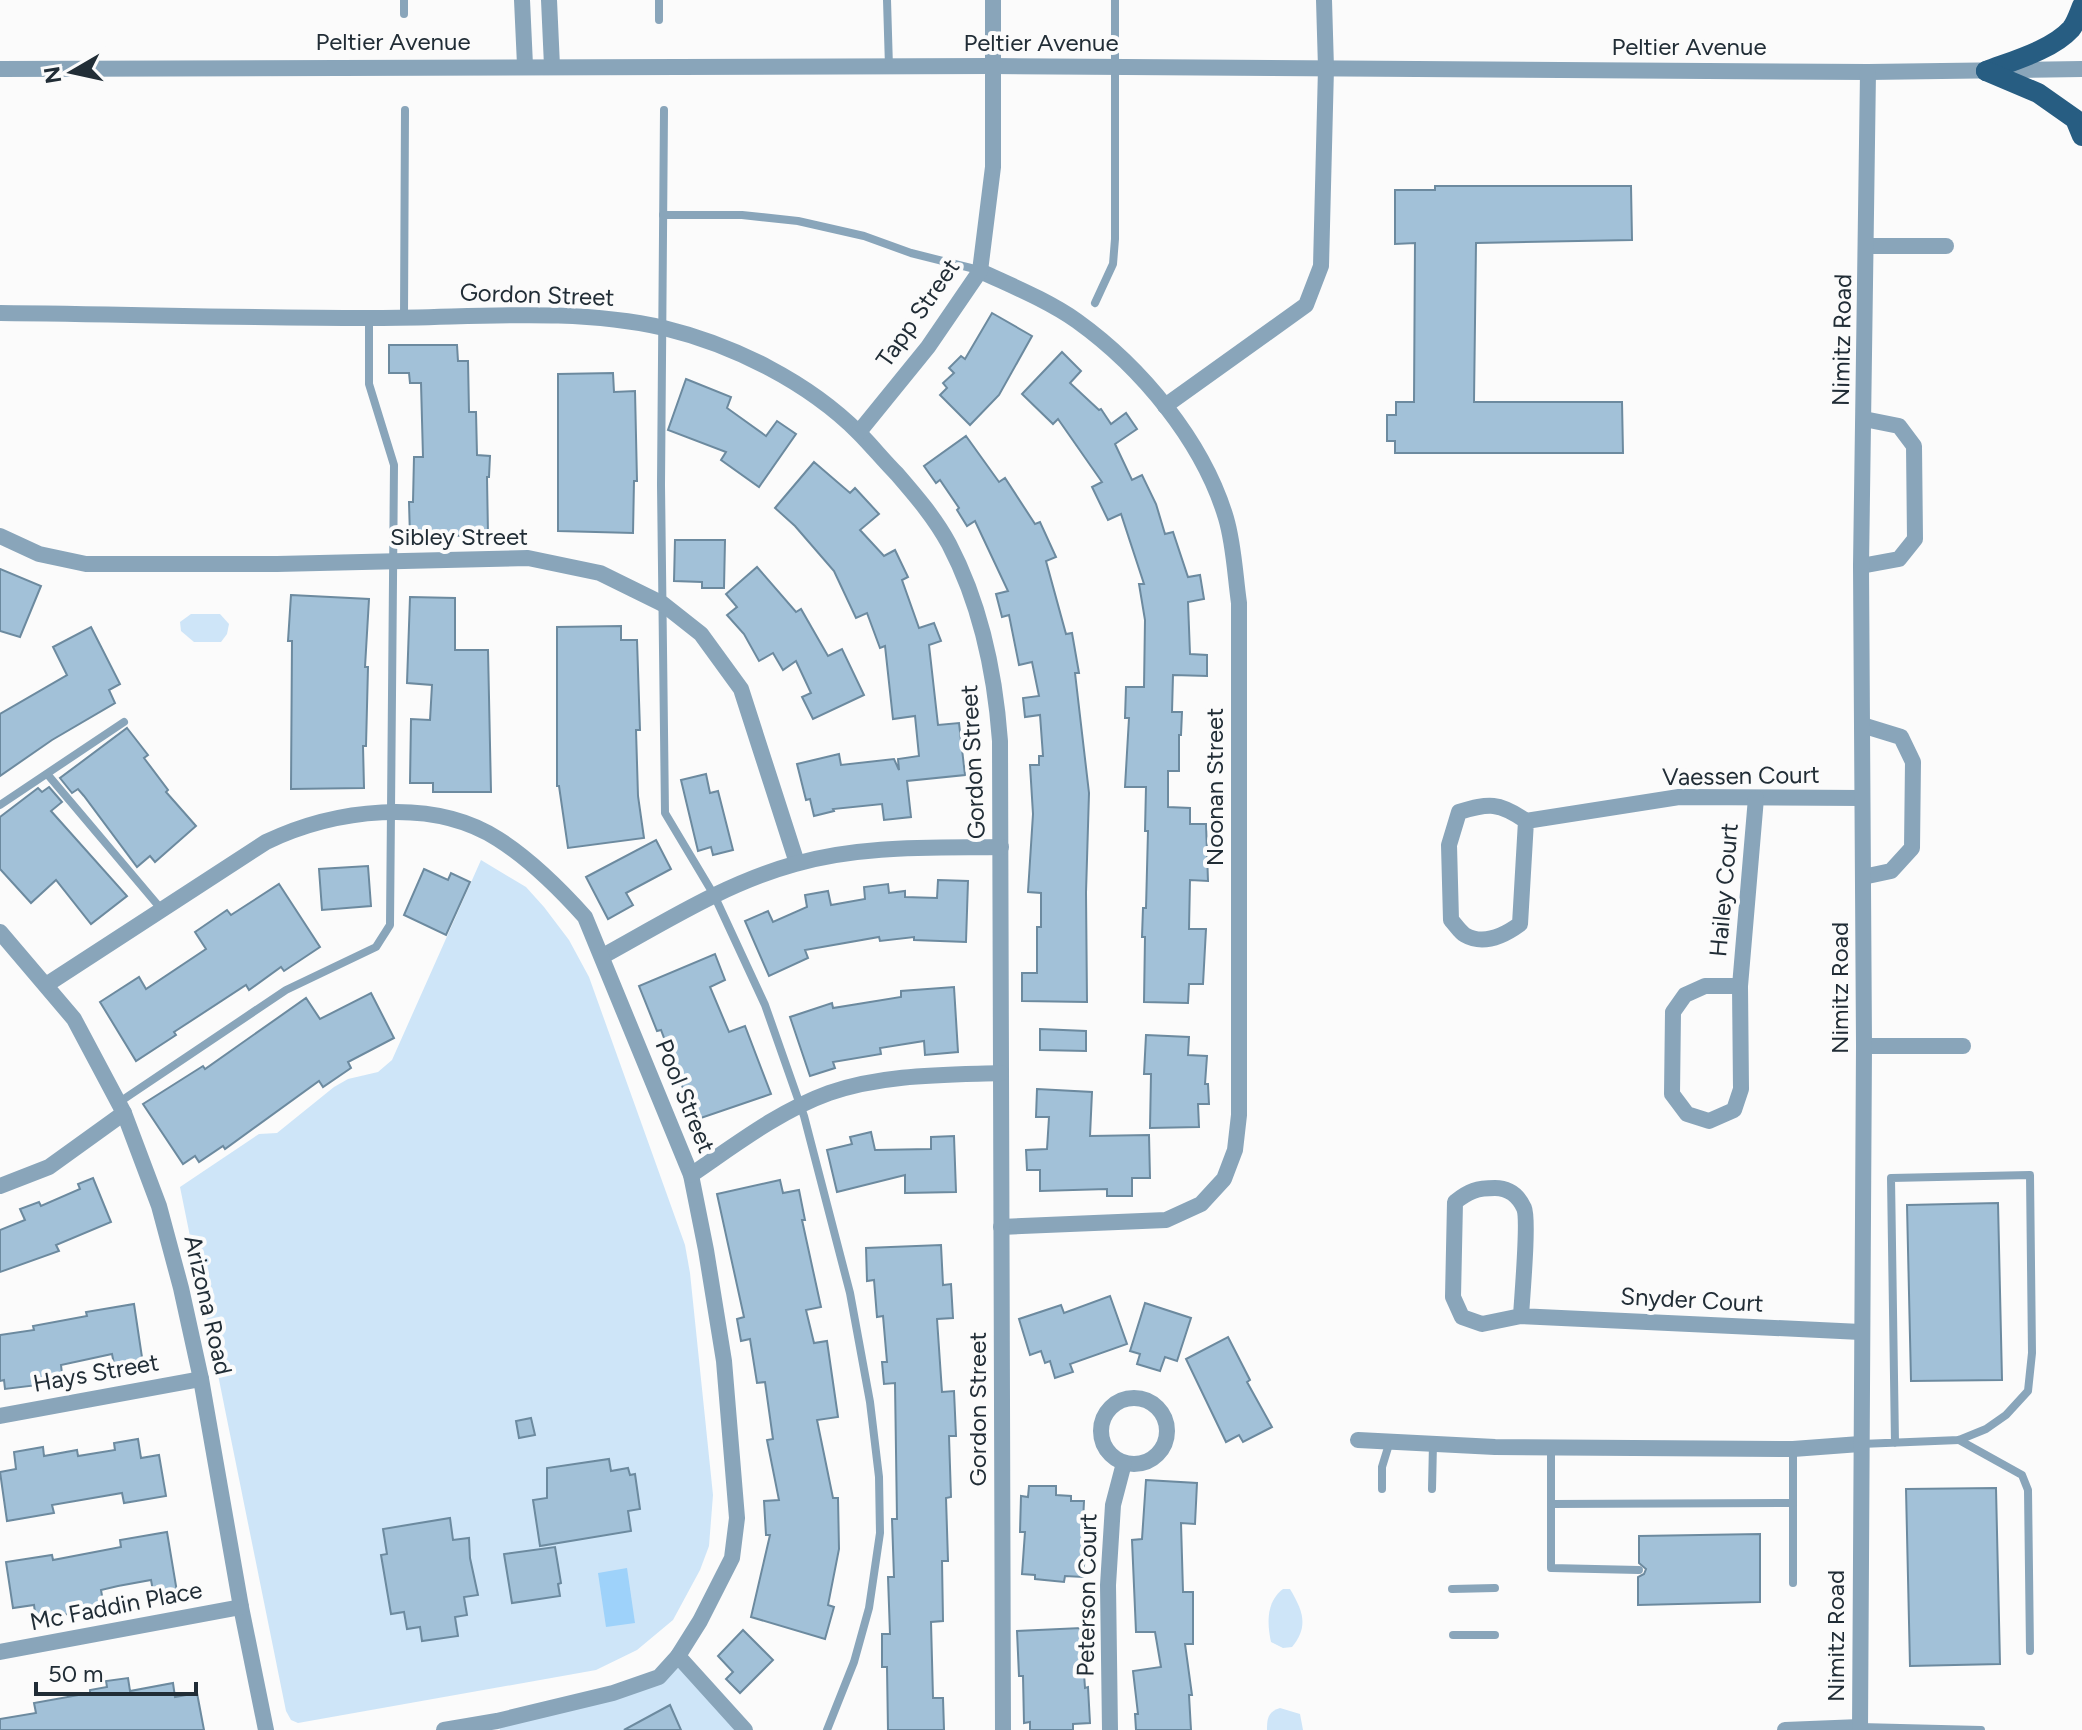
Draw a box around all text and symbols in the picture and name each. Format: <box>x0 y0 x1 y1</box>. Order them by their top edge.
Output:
street label: Peltier Avenue <box>316 27 470 56</box>
street label: Peltier Avenue <box>964 28 1118 57</box>
north arrow <box>32 32 112 112</box>
street label: Peltier Avenue <box>1612 32 1766 61</box>
text: N <box>38 65 67 86</box>
street label: Tapp Street <box>870 253 965 372</box>
street label: Nimitz Road <box>1826 274 1857 406</box>
street label: Gordon Street <box>459 277 615 312</box>
street label: Sibley Street <box>390 522 528 551</box>
street label: Gordon Street <box>954 684 991 840</box>
street label: Noonan Street <box>1200 708 1229 866</box>
street label: Vaessen Court <box>1662 760 1820 791</box>
street label: Hailey Court <box>1703 822 1744 958</box>
street label: Nimitz Road <box>1825 922 1854 1054</box>
street label: Pool Street <box>650 1035 721 1157</box>
street label: Arizona Road <box>178 1232 239 1378</box>
street label: Snyder Court <box>1620 1281 1764 1318</box>
street label: Gordon Street <box>963 1332 992 1486</box>
street label: Hays Street <box>31 1347 161 1398</box>
street label: Peterson Court <box>1071 1513 1102 1677</box>
street label: Nimitz Road <box>1821 1570 1850 1702</box>
street label: Mc Faddin Place <box>27 1575 205 1636</box>
scale bar <box>36 1646 196 1696</box>
text: 50 m <box>48 1659 104 1688</box>

